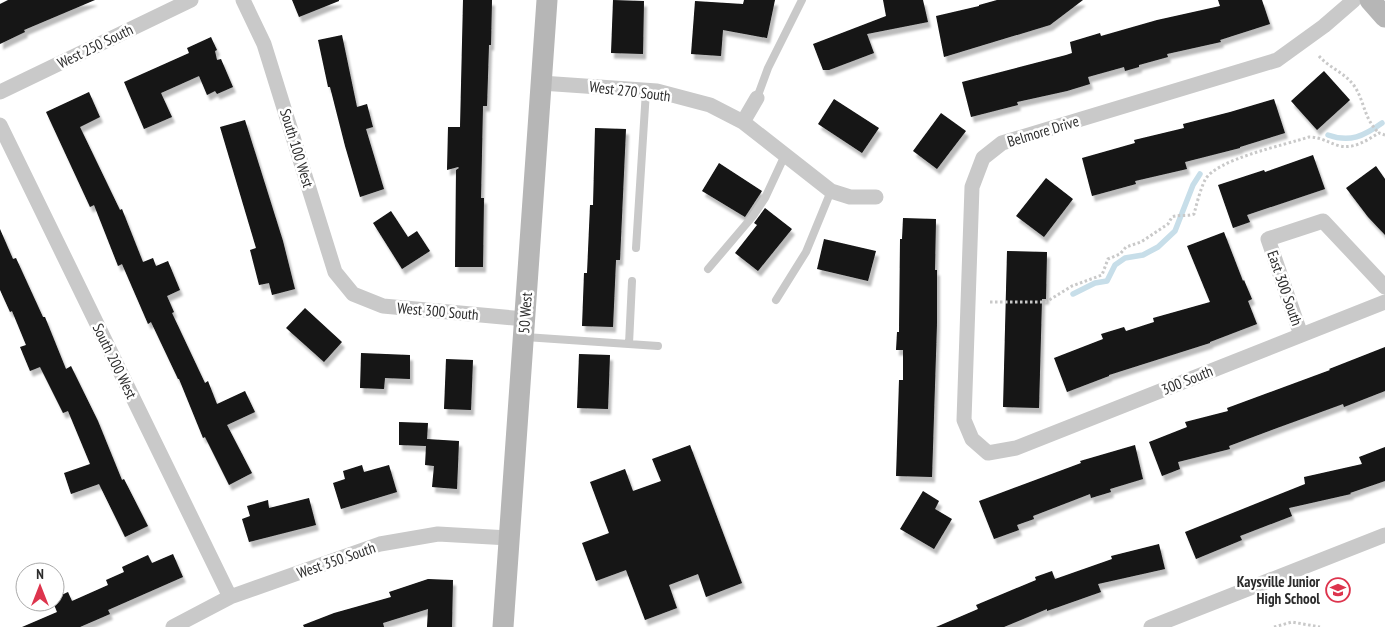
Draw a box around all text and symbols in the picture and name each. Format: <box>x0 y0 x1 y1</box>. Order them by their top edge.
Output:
street label: West 250 South <box>54 20 136 72</box>
street label: West 270 South <box>588 77 672 105</box>
street label: South 100 West <box>276 106 318 190</box>
street label: Belmore Drive <box>1005 111 1081 151</box>
street label: East 300 South <box>1263 248 1307 328</box>
street label: 50 West <box>514 292 536 334</box>
street label: West 300 South <box>396 298 480 324</box>
street label: South 200 West <box>89 320 141 402</box>
street label: 300 South <box>1159 361 1215 399</box>
street label: West 350 South <box>294 538 378 582</box>
north arrow <box>15 562 65 612</box>
text: N <box>36 565 44 583</box>
place label: Kaysville Junior High School <box>1237 572 1321 608</box>
school or university icon: Kaysville Junior High School <box>1325 577 1351 603</box>

